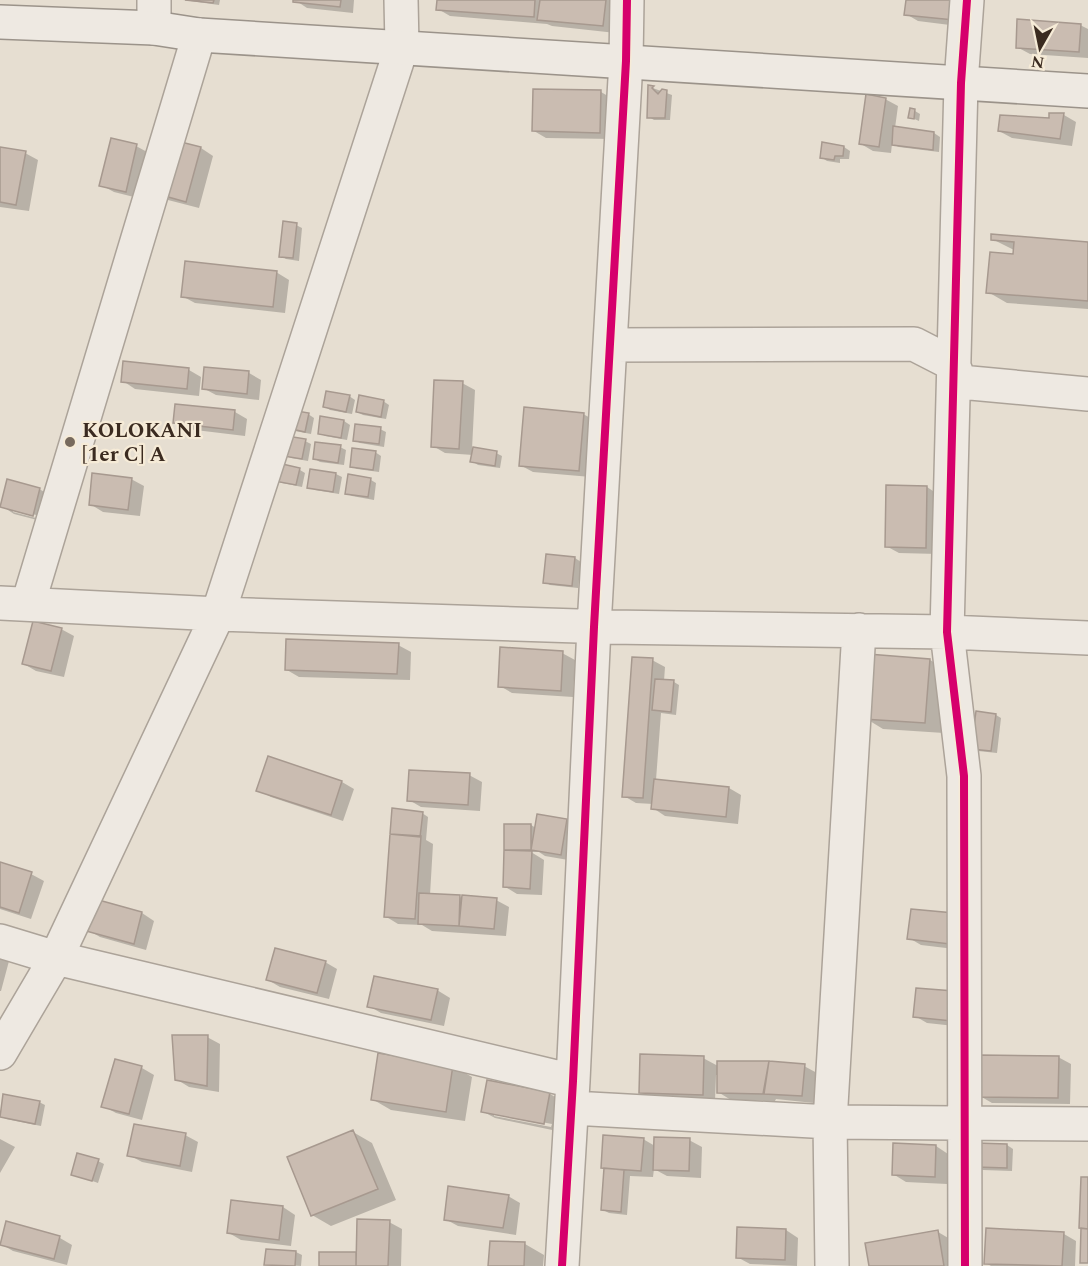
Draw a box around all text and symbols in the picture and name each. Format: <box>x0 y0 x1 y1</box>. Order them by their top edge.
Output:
north arrow <box>1010 18 1070 78</box>
text: N <box>1029 49 1046 75</box>
place label: KOLOKANI [1er C] A <box>82 415 202 471</box>
marker: KOLOKANI [1er C] A <box>63 435 77 449</box>

